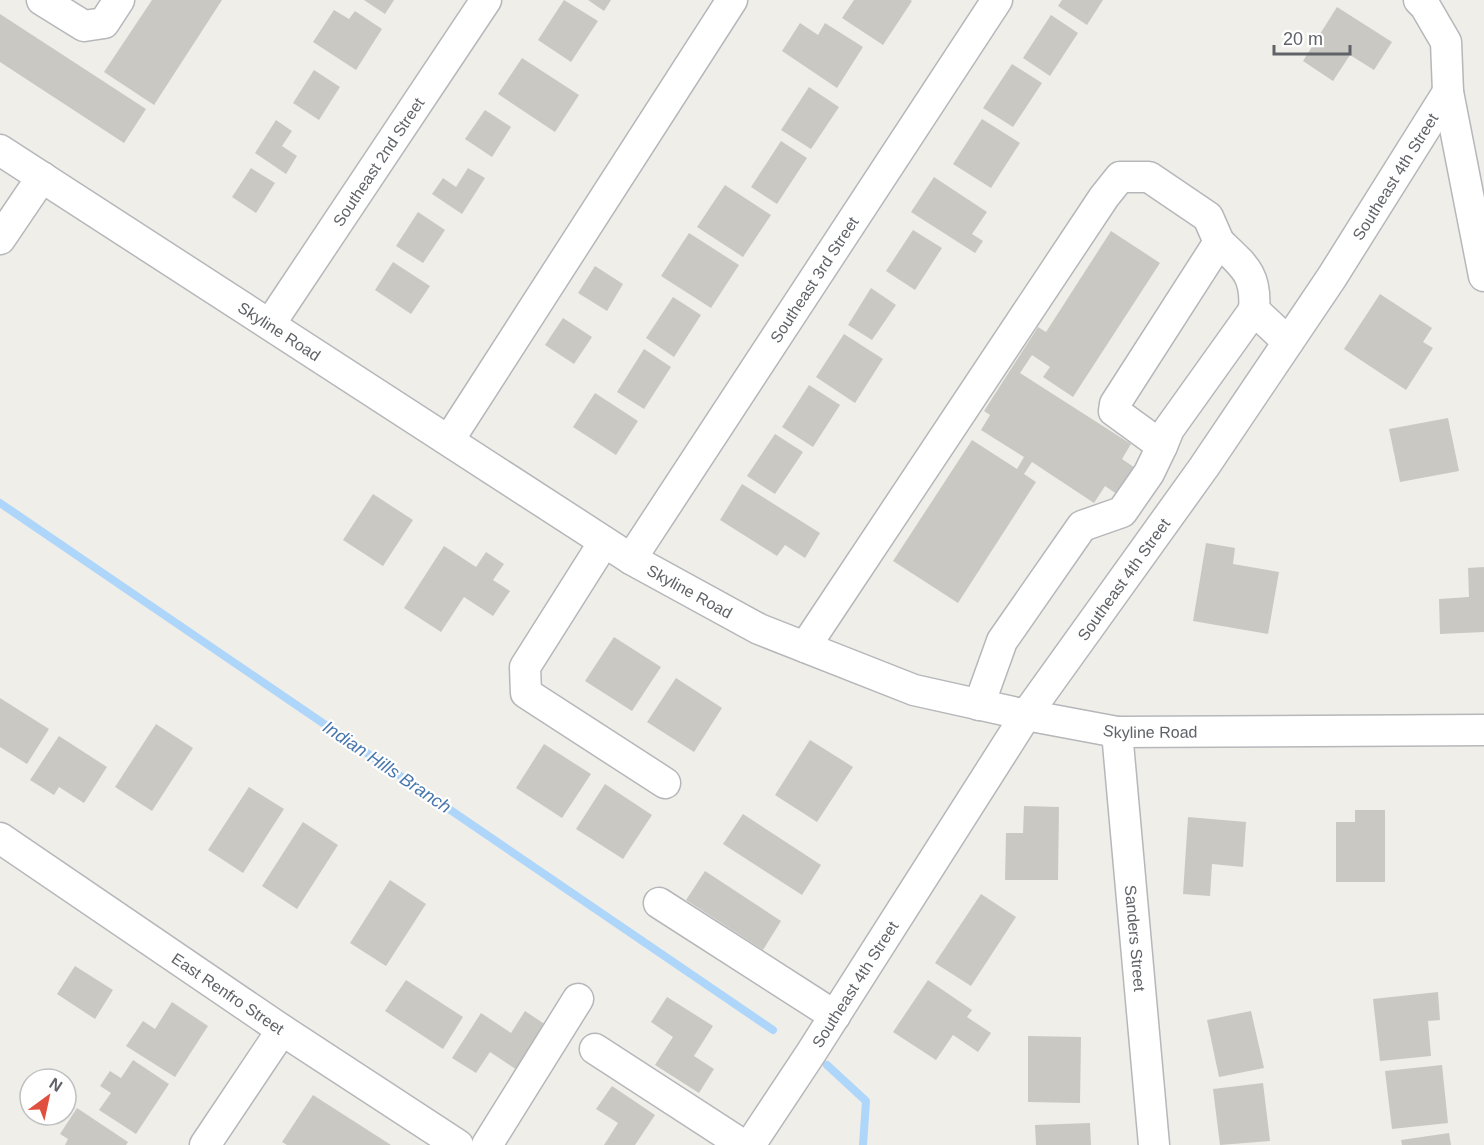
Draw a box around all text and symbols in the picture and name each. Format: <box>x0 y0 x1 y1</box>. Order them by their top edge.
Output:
scale bar <box>1274 18 1350 56</box>
text: 20 m <box>1283 29 1323 49</box>
street label: Southeast 2nd Street <box>329 94 427 229</box>
street label: Southeast 4th Street <box>1349 110 1441 243</box>
street label: Southeast 3rd Street <box>767 213 862 346</box>
street label: Skyline Road <box>235 298 324 364</box>
street label: Southeast 4th Street <box>1074 515 1173 644</box>
street label: Skyline Road <box>644 561 735 621</box>
water label: Indian Hills Branch <box>319 717 455 817</box>
street label: Skyline Road <box>1102 721 1197 741</box>
street label: Sanders Street <box>1122 884 1149 993</box>
street label: Southeast 4th Street <box>808 918 901 1050</box>
street label: East Renfro Street <box>169 949 288 1038</box>
north arrow <box>18 1067 78 1127</box>
text: N <box>46 1075 65 1095</box>

